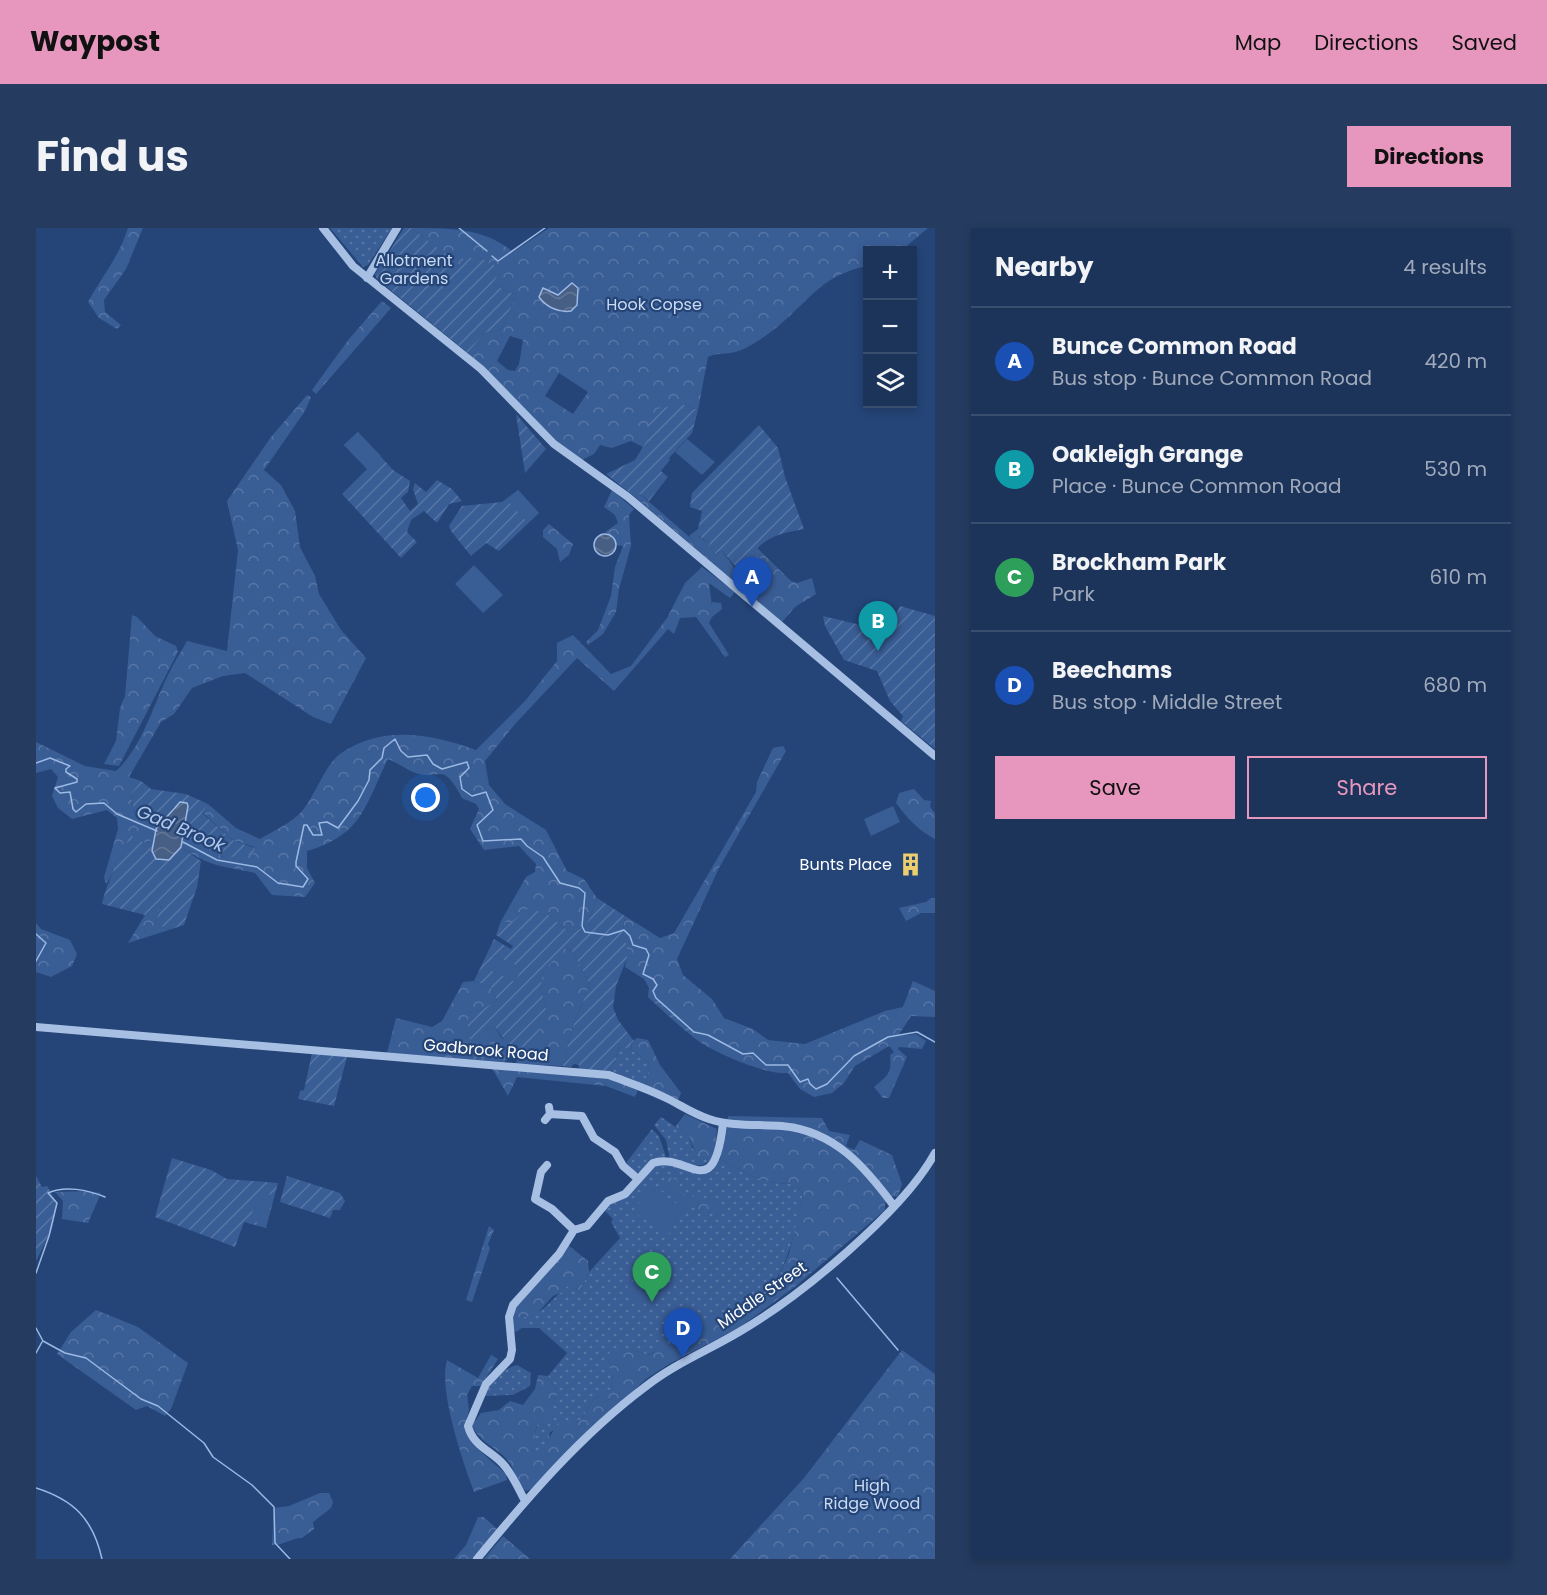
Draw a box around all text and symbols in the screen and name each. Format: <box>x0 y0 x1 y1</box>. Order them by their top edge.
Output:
text: Waypost <box>30 22 160 61</box>
text: Map <box>1235 28 1281 57</box>
text: Directions <box>1314 28 1418 57</box>
text: Saved <box>1451 28 1517 57</box>
button: Directions <box>1347 126 1511 187</box>
text: Find us <box>36 127 189 186</box>
map controls <box>863 246 917 408</box>
button: + <box>863 246 917 300</box>
park label: Allotment Gardens <box>375 249 453 290</box>
text: Nearby <box>995 249 1093 285</box>
text: 4 results <box>1403 253 1487 281</box>
park label: Hook Copse <box>606 293 702 316</box>
button: − <box>863 300 917 354</box>
text: Bunce Common Road <box>1052 331 1297 362</box>
text: A <box>1007 347 1022 375</box>
text: 420 m <box>1424 347 1487 375</box>
button: layers <box>863 354 917 408</box>
text: Bus stop · Bunce Common Road <box>1052 364 1372 392</box>
text: Oakleigh Grange <box>1052 439 1243 470</box>
text: B <box>1008 455 1021 483</box>
text: 530 m <box>1424 455 1487 483</box>
text: Place · Bunce Common Road <box>1052 472 1342 500</box>
text: Brockham Park <box>1052 547 1226 578</box>
pin: A <box>732 558 772 607</box>
text: C <box>1007 563 1022 591</box>
text: 610 m <box>1429 563 1487 591</box>
text: Park <box>1052 580 1095 608</box>
pin: B <box>858 602 898 651</box>
text: Beechams <box>1052 655 1172 686</box>
text: D <box>1007 671 1022 699</box>
text: 680 m <box>1423 671 1487 699</box>
text: Bus stop · Middle Street <box>1052 688 1282 716</box>
button: Save <box>995 756 1235 819</box>
button: Share <box>1247 756 1487 819</box>
your location <box>411 783 440 812</box>
water label: Gad Brook <box>133 798 230 858</box>
building icon: Bunts Place <box>897 851 923 877</box>
place label: Bunts Place <box>800 853 892 876</box>
street label: Gadbrook Road <box>423 1033 549 1067</box>
pin: C <box>632 1252 672 1302</box>
street label: Middle Street <box>713 1256 811 1334</box>
pin: D <box>664 1308 702 1358</box>
park label: High Ridge Wood <box>824 1474 920 1515</box>

